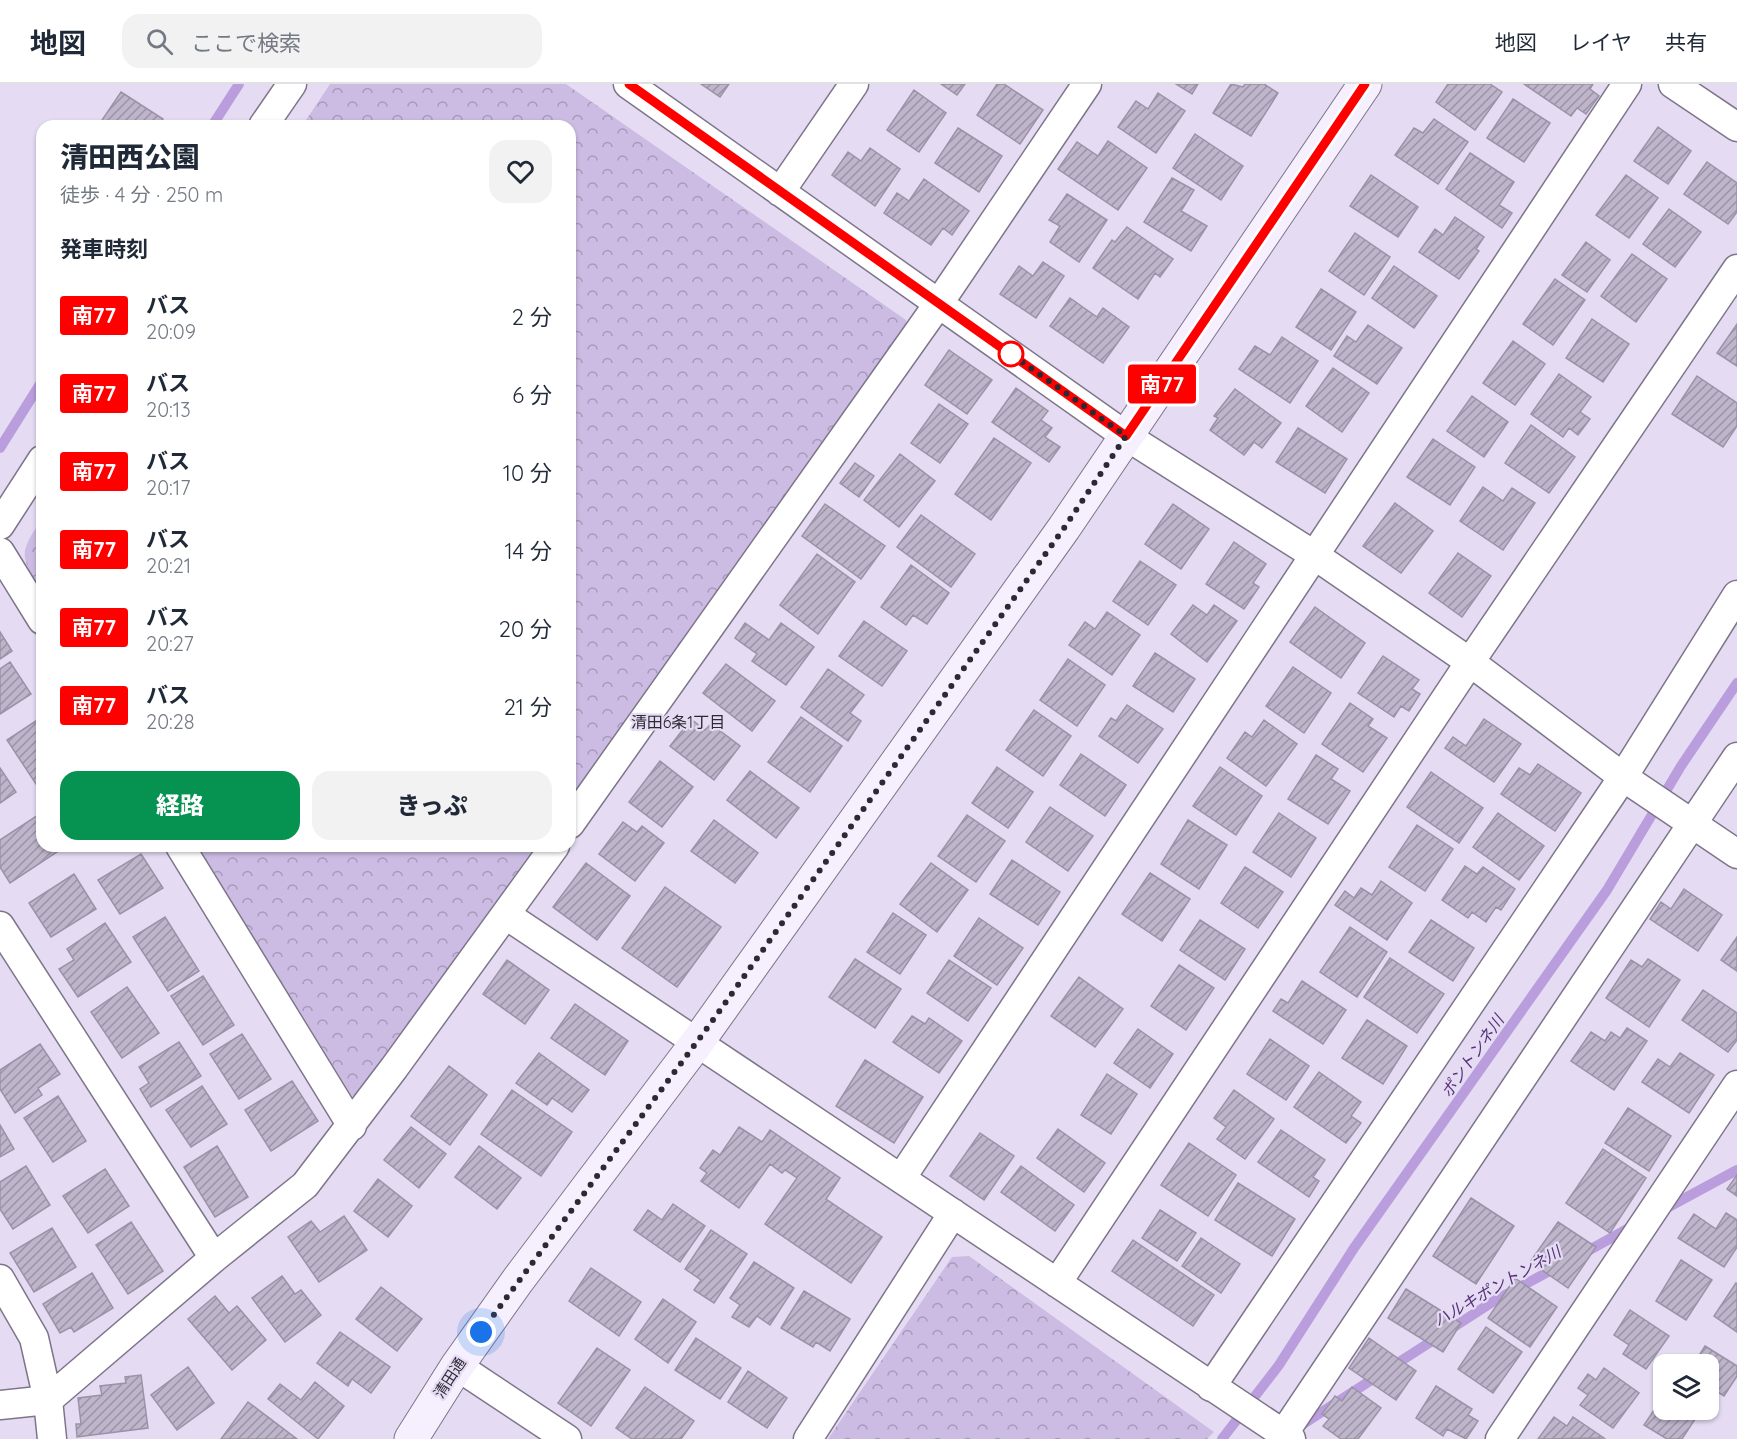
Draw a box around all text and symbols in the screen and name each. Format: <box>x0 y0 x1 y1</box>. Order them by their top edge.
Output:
search box <box>122 14 542 68</box>
text: 地図 <box>30 25 86 60</box>
icon: search <box>143 25 176 58</box>
text: ここで検索 <box>191 29 301 57</box>
text: 地図 <box>1495 29 1537 55</box>
text: レイヤ <box>1570 29 1632 55</box>
text: 共有 <box>1665 29 1707 55</box>
text: 清田西公園 <box>60 139 200 174</box>
button: heart <box>489 140 552 203</box>
text: 徒歩 · 4 分 · 250 m <box>60 182 223 207</box>
text: 発車時刻 <box>60 235 148 263</box>
text: バス <box>146 291 190 319</box>
text: 南77 <box>72 302 116 328</box>
text: 2 分 <box>512 303 552 331</box>
text: 20:09 <box>146 319 196 344</box>
unlabelled marker <box>998 341 1024 367</box>
line badge: 南77 <box>1128 364 1196 404</box>
text: バス <box>146 369 190 397</box>
text: 南77 <box>1140 371 1184 397</box>
text: 南77 <box>72 380 116 406</box>
text: 6 分 <box>512 381 552 409</box>
text: 20:13 <box>146 397 191 422</box>
text: バス <box>146 447 190 475</box>
text: 南77 <box>72 458 116 484</box>
text: 10 分 <box>503 459 552 487</box>
text: 20:17 <box>146 475 190 500</box>
text: バス <box>146 525 190 553</box>
text: 南77 <box>72 536 116 562</box>
text: 14 分 <box>505 537 552 565</box>
text: 20:21 <box>146 553 191 578</box>
text: バス <box>146 603 190 631</box>
text: 南77 <box>72 614 116 640</box>
text: 20 分 <box>499 615 552 643</box>
text: 20:27 <box>146 631 194 656</box>
text: バス <box>146 681 190 709</box>
text: 南77 <box>72 692 116 718</box>
text: 21 分 <box>504 693 552 721</box>
text: 20:28 <box>146 709 195 734</box>
district label: 清田6条1丁目 <box>631 712 725 732</box>
button: 経路 <box>60 771 300 840</box>
button: きっぷ <box>312 771 552 840</box>
water label: ポントンネ川 <box>1436 1009 1509 1101</box>
water label: ハルキポントンネ川 <box>1430 1240 1566 1331</box>
your location <box>466 1317 496 1347</box>
street label: 清田通 <box>429 1354 470 1402</box>
map controls <box>1653 1354 1719 1420</box>
button: layers <box>1653 1354 1719 1420</box>

